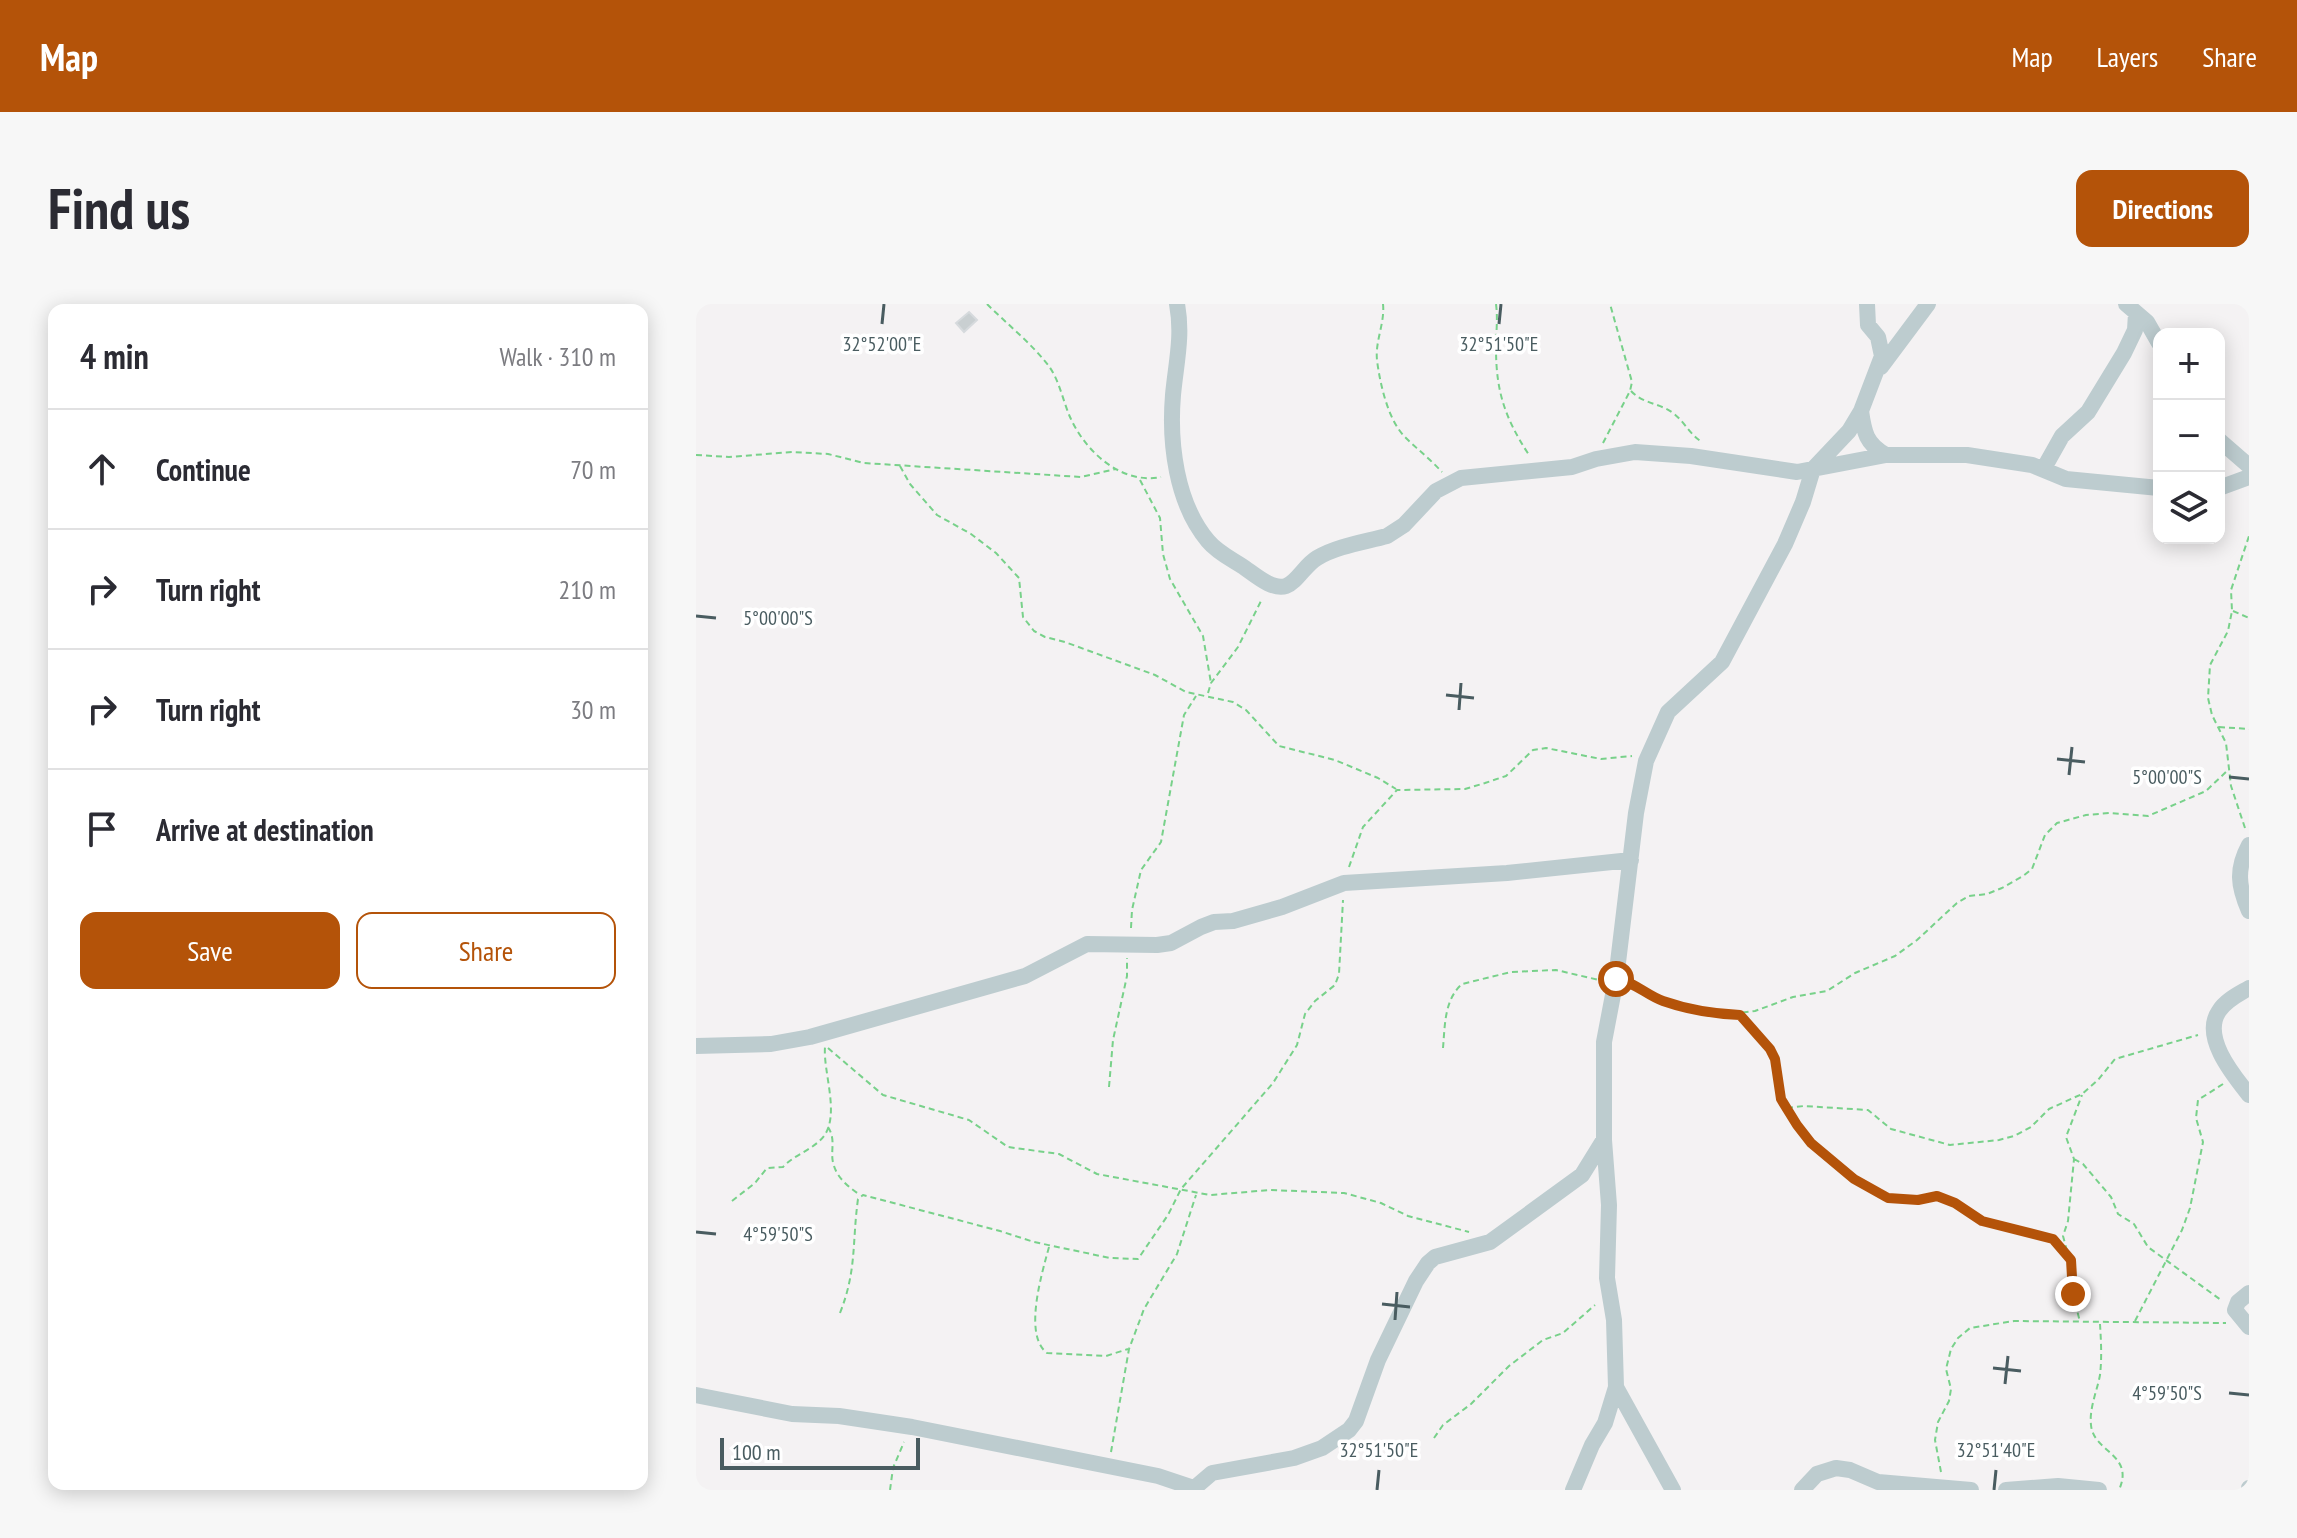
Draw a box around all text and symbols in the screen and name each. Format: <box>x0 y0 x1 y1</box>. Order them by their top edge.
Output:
text: Map <box>40 32 98 81</box>
text: Map <box>2011 38 2053 75</box>
text: Layers <box>2097 38 2158 75</box>
text: Share <box>2202 38 2257 75</box>
button: Directions <box>2076 170 2249 247</box>
text: Find us <box>48 172 190 244</box>
map controls <box>2153 328 2225 544</box>
button: + <box>2153 328 2225 400</box>
text: 32°52'00"E <box>843 331 921 357</box>
text: 32°51'50"E <box>1460 331 1538 357</box>
text: 4 min <box>80 334 149 378</box>
text: Walk · 310 m <box>499 340 616 373</box>
button: − <box>2153 400 2225 472</box>
icon: ahead <box>80 447 124 491</box>
text: Continue <box>156 450 251 489</box>
text: 70 m <box>570 453 616 486</box>
button: layers <box>2153 472 2225 544</box>
icon: right <box>80 567 124 611</box>
text: Turn right <box>156 570 260 609</box>
text: 210 m <box>558 573 616 606</box>
text: 5°00'00"S <box>743 605 813 631</box>
icon: right <box>80 687 124 731</box>
text: Turn right <box>156 690 260 729</box>
text: 30 m <box>570 693 616 726</box>
text: 5°00'00"S <box>2132 764 2202 790</box>
icon: arrive <box>80 807 124 851</box>
text: Arrive at destination <box>156 810 374 849</box>
button: Save <box>80 912 340 989</box>
button: Share <box>356 912 616 989</box>
route start <box>1598 961 1634 997</box>
text: 4°59'50"S <box>743 1221 813 1247</box>
route end <box>2055 1276 2091 1312</box>
text: 4°59'50"S <box>2132 1380 2202 1406</box>
scale bar <box>720 1434 920 1470</box>
text: 32°51'50"E <box>1340 1437 1418 1463</box>
text: 32°51'40"E <box>1957 1437 2035 1463</box>
text: 100 m <box>732 1438 781 1466</box>

